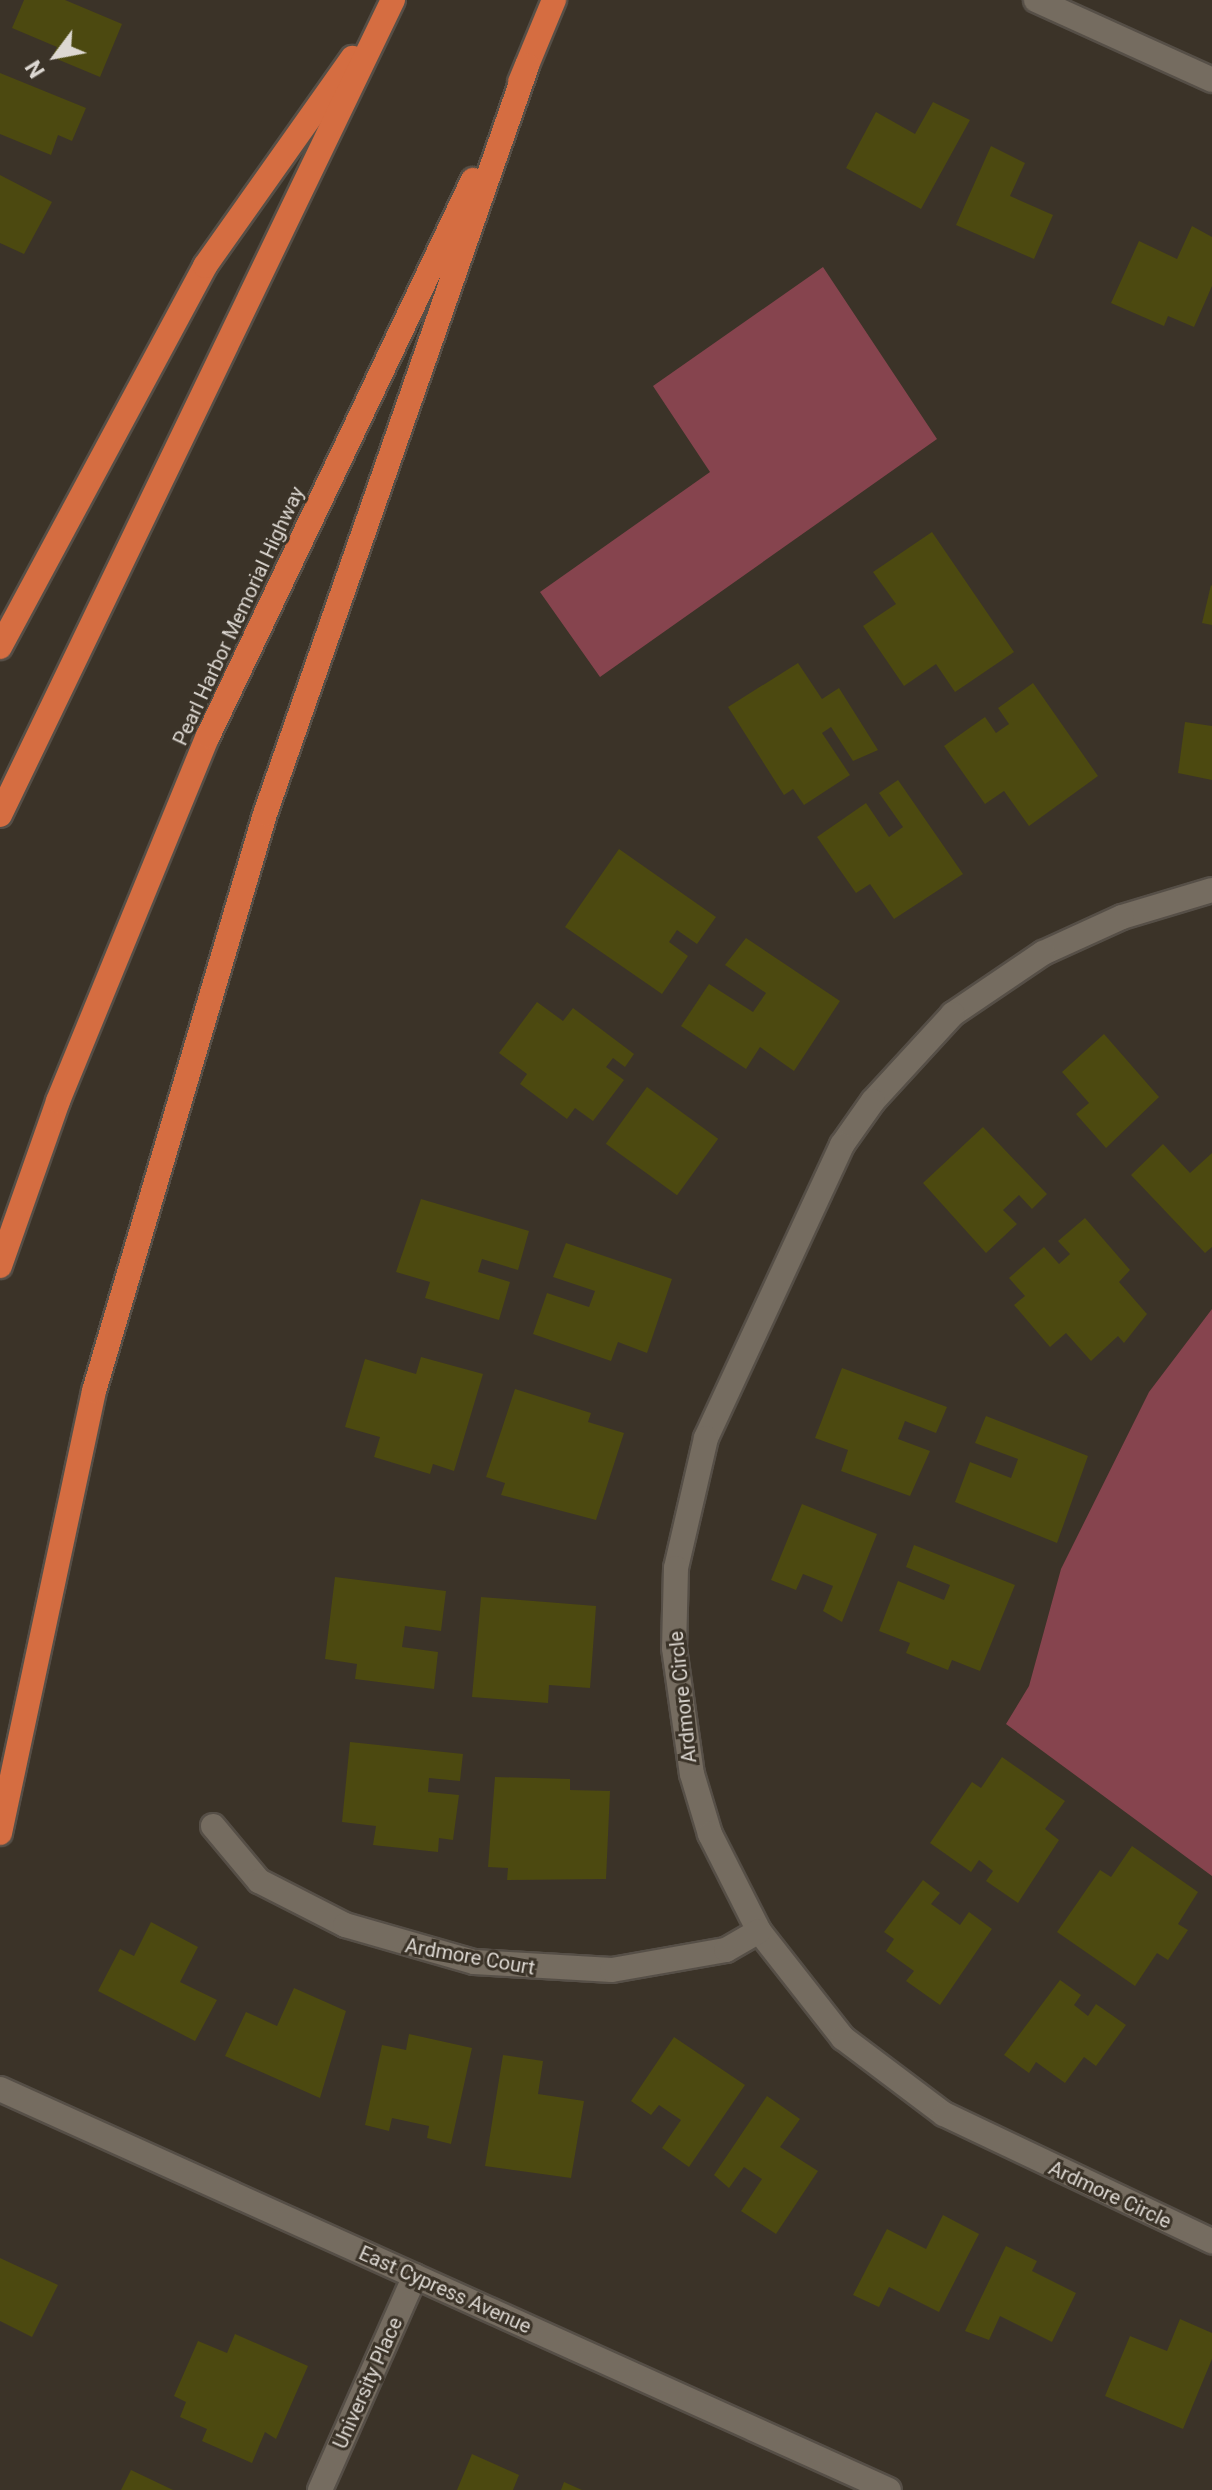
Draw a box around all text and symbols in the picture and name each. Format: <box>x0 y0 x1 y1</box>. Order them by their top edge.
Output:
north arrow <box>16 16 96 96</box>
text: N <box>21 56 50 82</box>
street label: Pearl Harbor Memorial Highway <box>168 483 310 749</box>
street label: Ardmore Circle <box>664 1630 702 1764</box>
street label: Ardmore Court <box>403 1934 537 1980</box>
street label: Ardmore Circle <box>1045 2156 1175 2234</box>
street label: East Cypress Avenue <box>355 2241 535 2339</box>
street label: University Place <box>328 2314 408 2452</box>

